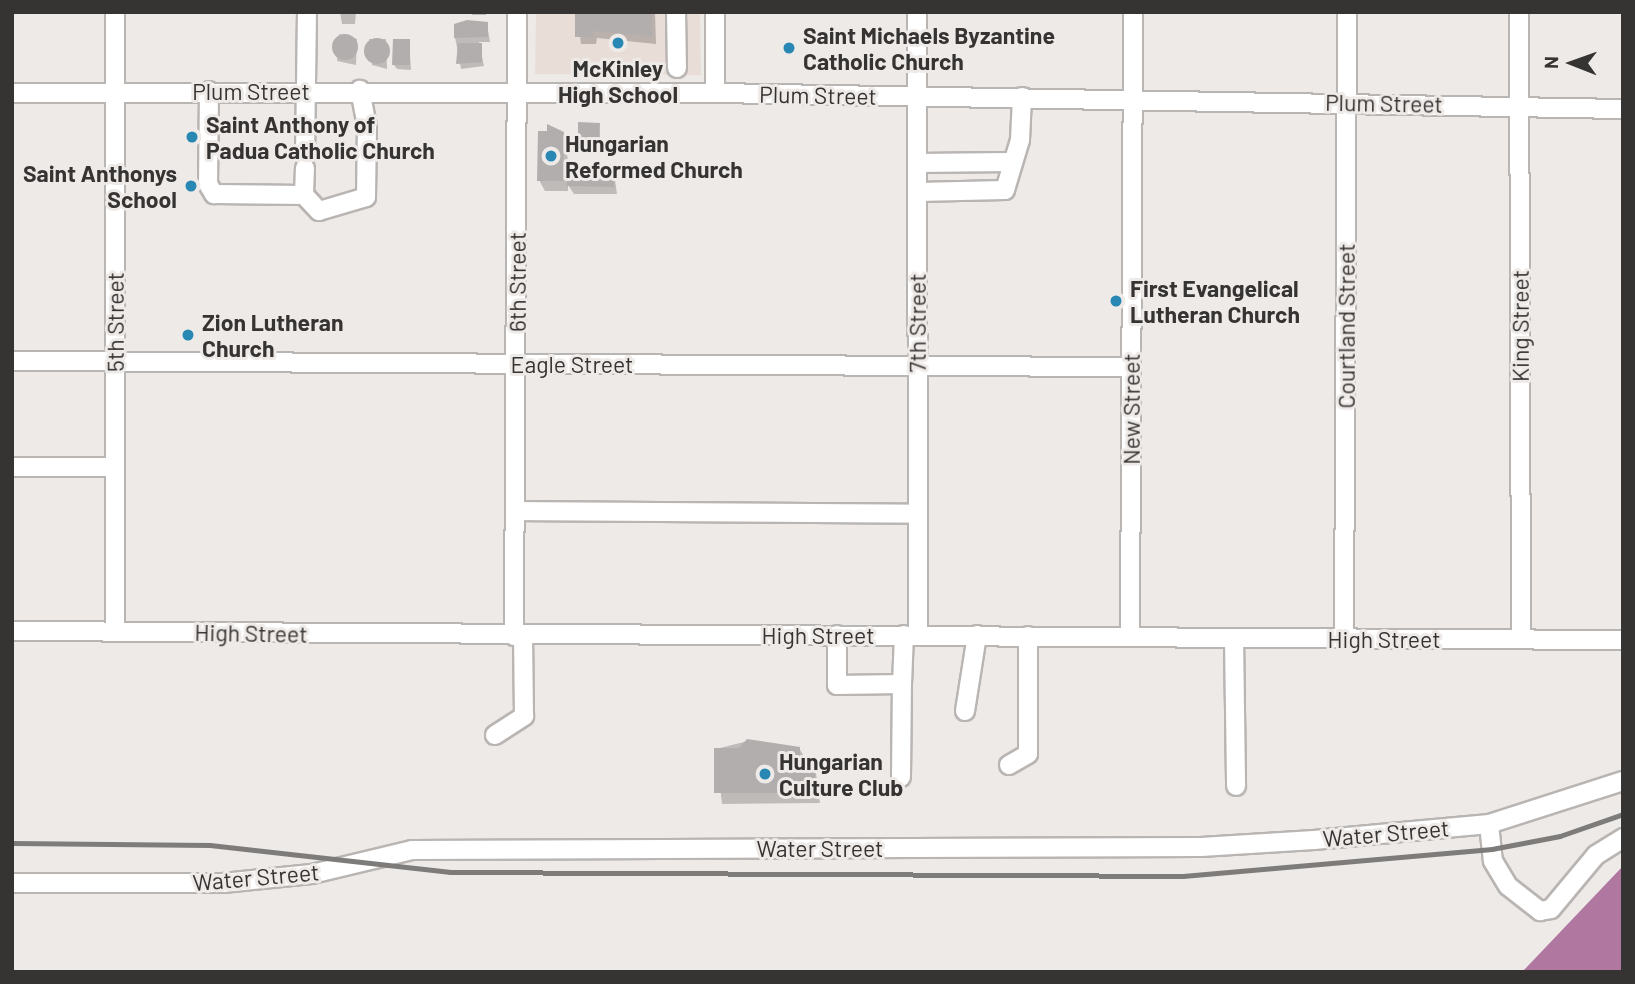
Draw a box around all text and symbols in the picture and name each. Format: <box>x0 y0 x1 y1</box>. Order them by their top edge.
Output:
place label: Saint Michaels Byzantine Catholic Church <box>803 21 1055 75</box>
north arrow <box>1537 28 1607 98</box>
marker: McKinley High School <box>610 35 626 51</box>
marker: Saint Michaels Byzantine Catholic Church <box>781 40 797 56</box>
place label: McKinley High School <box>558 54 678 108</box>
text: N <box>1539 56 1562 69</box>
street label: Plum Street <box>192 77 310 105</box>
street label: Plum Street <box>759 80 877 110</box>
street label: Plum Street <box>1325 88 1443 118</box>
place label: Saint Anthony of Padua Catholic Church <box>206 110 435 164</box>
marker: Saint Anthony of Padua Catholic Church <box>184 129 200 145</box>
place label: Hungarian Reformed Church <box>565 129 743 183</box>
marker: Hungarian Reformed Church <box>543 148 559 164</box>
place label: Saint Anthonys School <box>23 159 177 213</box>
marker: Saint Anthonys School <box>183 178 199 194</box>
street label: 6th Street <box>503 232 531 332</box>
street label: Courtland Street <box>1332 243 1360 409</box>
street label: King Street <box>1506 270 1534 382</box>
street label: 5th Street <box>101 272 129 372</box>
street label: 7th Street <box>903 273 931 373</box>
place label: First Evangelical Lutheran Church <box>1130 274 1300 328</box>
marker: First Evangelical Lutheran Church <box>1108 293 1124 309</box>
place label: Zion Lutheran Church <box>202 308 344 362</box>
marker: Zion Lutheran Church <box>180 327 196 343</box>
street label: Eagle Street <box>511 350 633 378</box>
street label: New Street <box>1117 353 1145 465</box>
street label: High Street <box>194 618 308 648</box>
street label: High Street <box>762 621 874 649</box>
street label: High Street <box>1328 625 1440 653</box>
place label: Hungarian Culture Club <box>779 747 903 801</box>
marker: Hungarian Culture Club <box>757 766 773 782</box>
street label: Water Street <box>1322 814 1450 852</box>
street label: Water Street <box>757 834 883 862</box>
street label: Water Street <box>192 858 320 896</box>

